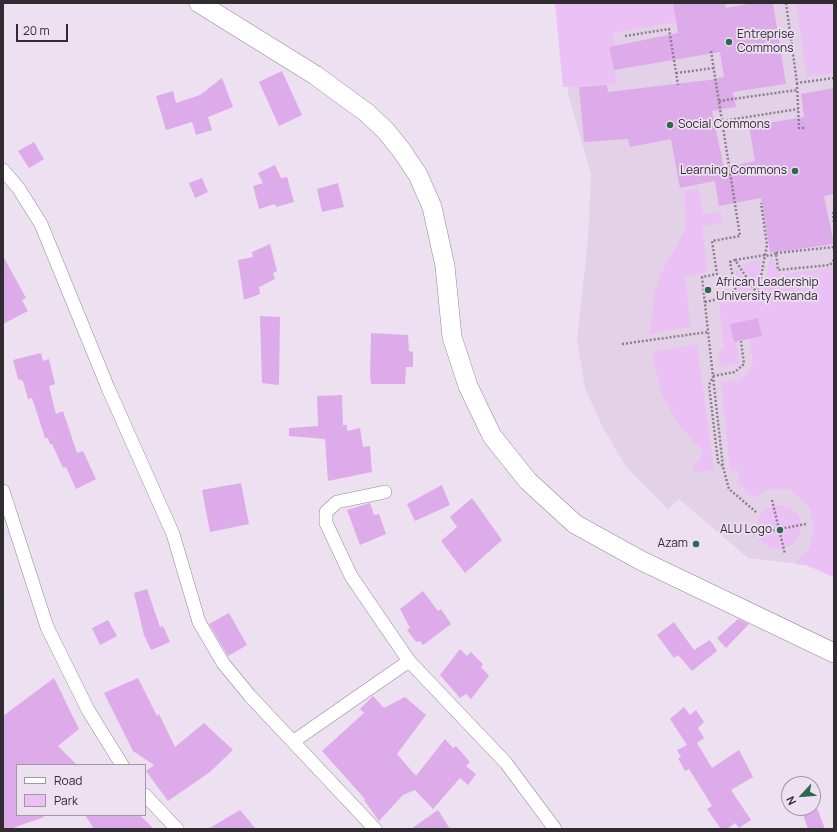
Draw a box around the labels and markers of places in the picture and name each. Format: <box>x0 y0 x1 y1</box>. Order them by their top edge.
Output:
place label: Entreprise Commons <box>737 28 794 56</box>
marker: Entreprise Commons <box>724 37 734 47</box>
place label: Social Commons <box>678 118 770 132</box>
marker: Social Commons <box>665 120 675 130</box>
place label: Learning Commons <box>680 164 787 178</box>
marker: Learning Commons <box>790 166 800 176</box>
place label: African Leadership University Rwanda <box>716 276 819 304</box>
marker: African Leadership University Rwanda <box>703 285 713 295</box>
place label: ALU Logo <box>720 523 772 537</box>
marker: ALU Logo <box>775 525 785 535</box>
place label: Azam <box>658 537 688 551</box>
marker: Azam <box>691 539 701 549</box>

